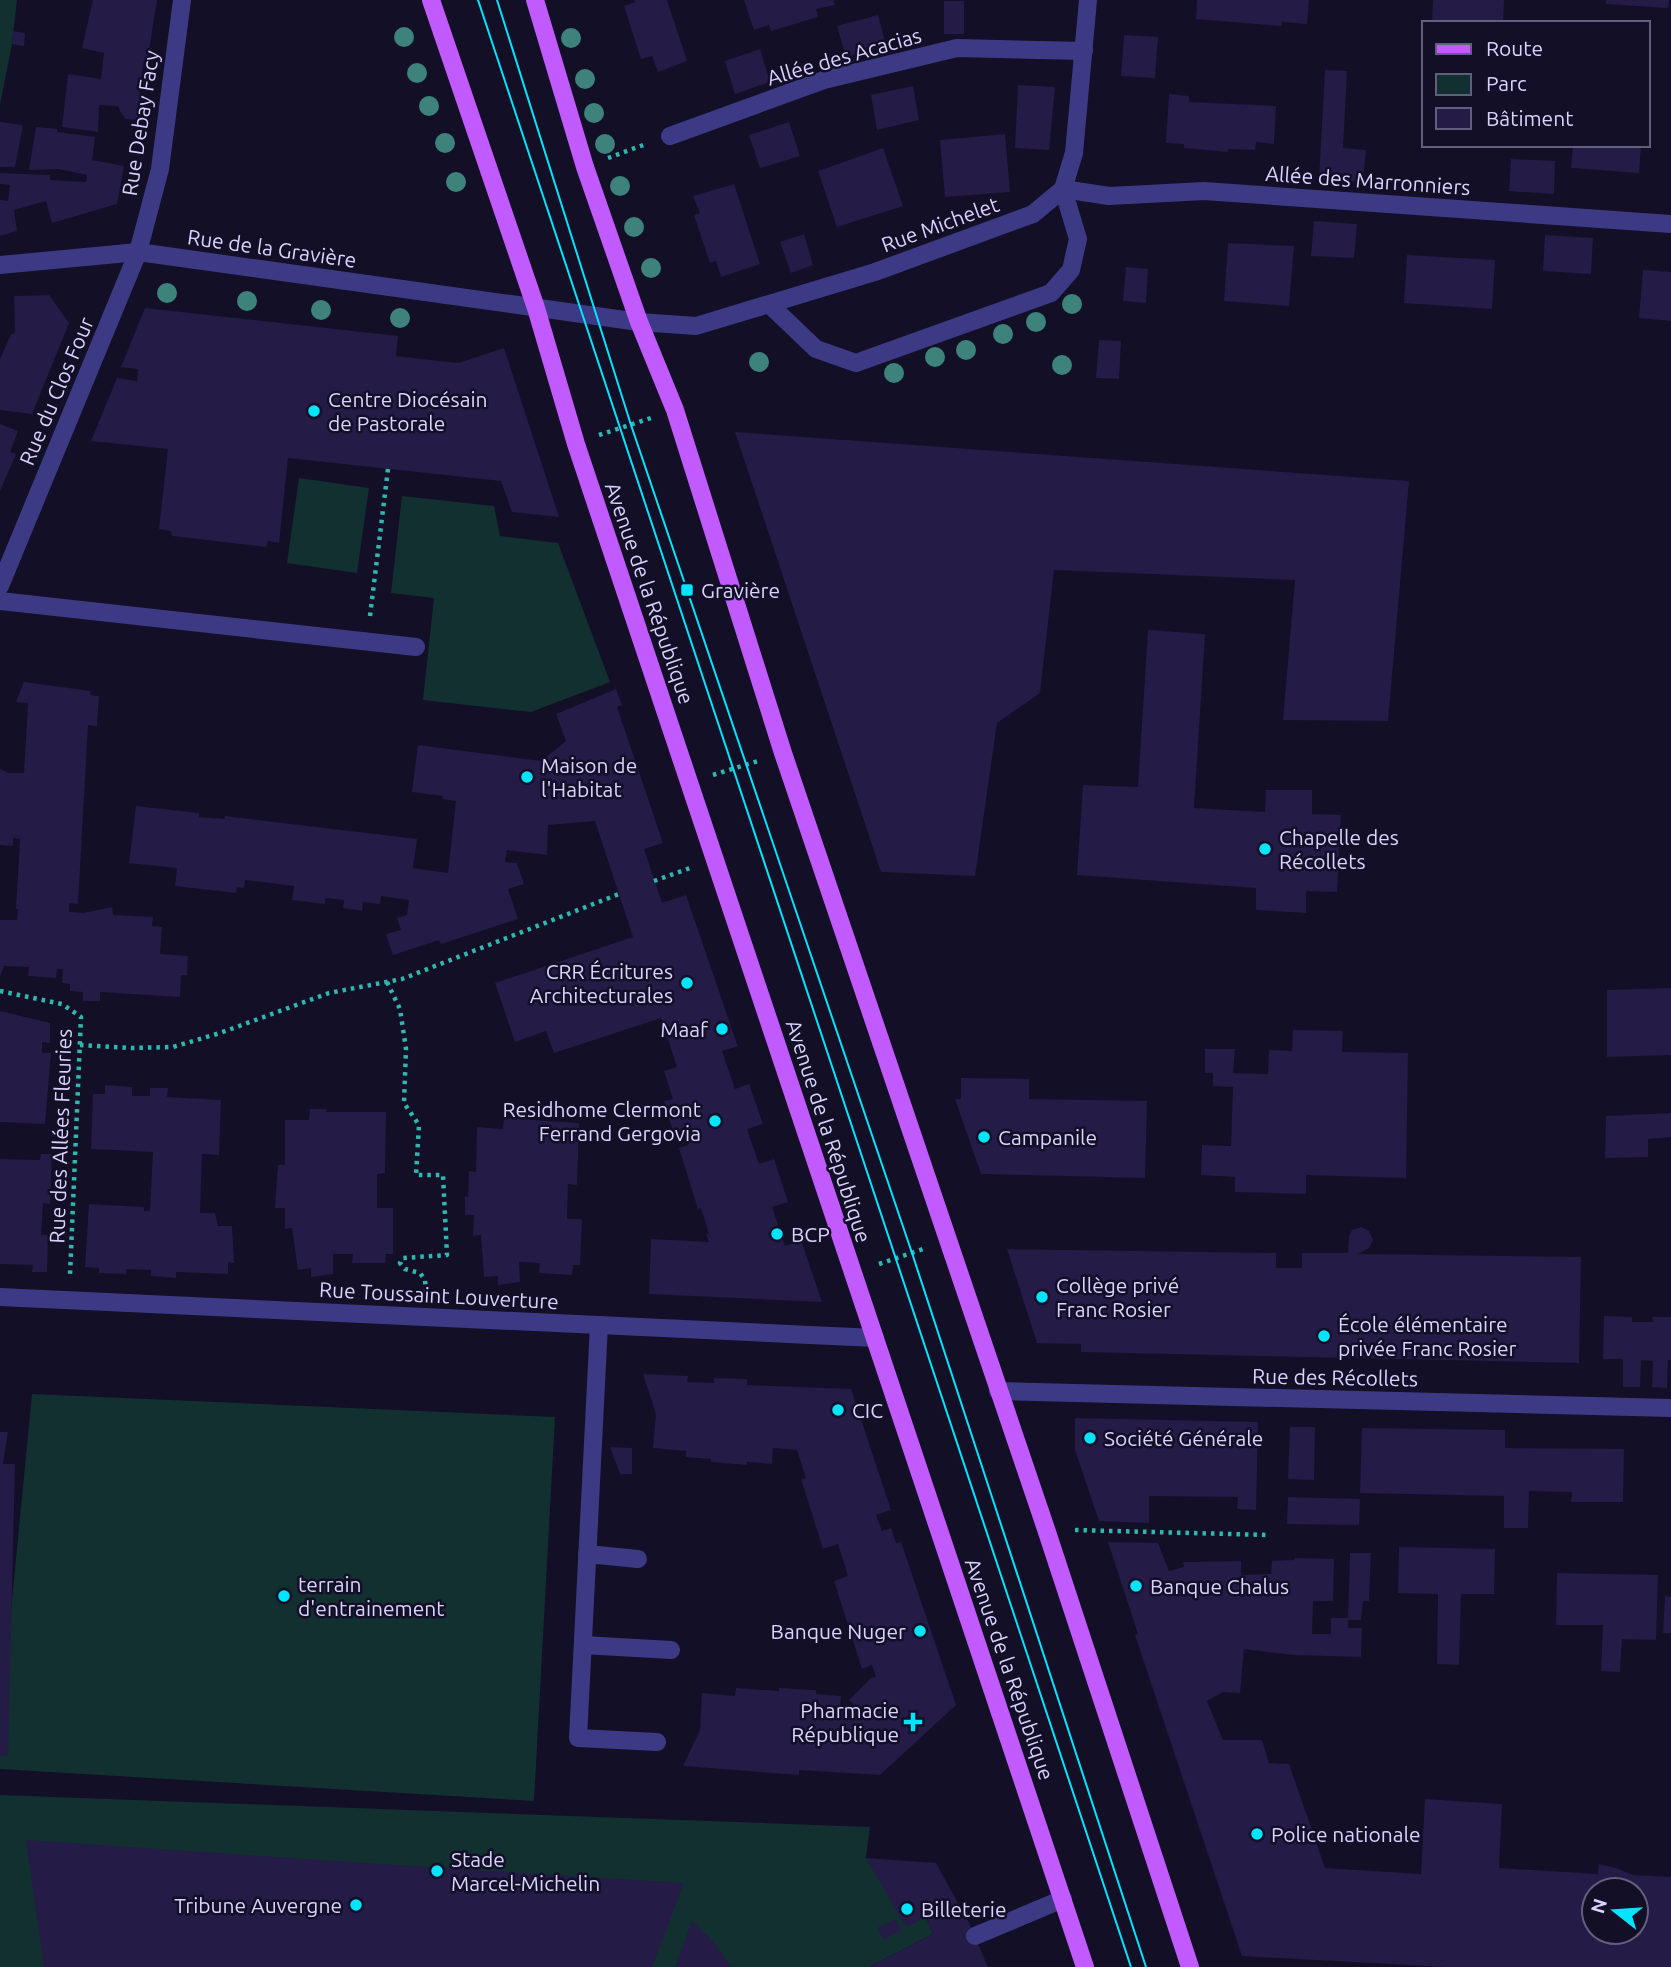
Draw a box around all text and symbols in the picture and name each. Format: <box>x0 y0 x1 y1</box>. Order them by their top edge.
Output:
legend <box>1422 21 1650 147</box>
street label: Allée des Acacias <box>764 23 924 89</box>
text: Route <box>1486 36 1543 60</box>
street label: Rue Debay Facy <box>117 49 163 197</box>
text: Parc <box>1486 71 1527 95</box>
text: Bâtiment <box>1486 106 1573 130</box>
street label: Allée des Marronniers <box>1265 161 1471 199</box>
street label: Rue Michelet <box>878 192 1002 256</box>
street label: Rue de la Gravière <box>186 224 358 272</box>
street label: Rue du Clos Four <box>14 313 98 469</box>
place label: Centre Diocésain de Pastorale <box>328 387 488 435</box>
marker: Centre Diocésain de Pastorale <box>306 403 322 419</box>
street label: Avenue de la République <box>601 479 699 707</box>
place label: Gravière <box>701 578 780 602</box>
marker: Gravière <box>679 582 695 598</box>
place label: Maison de l'Habitat <box>541 753 637 801</box>
marker: Maison de l'Habitat <box>519 769 535 785</box>
place label: Chapelle des Récollets <box>1279 825 1399 873</box>
marker: Chapelle des Récollets <box>1257 841 1273 857</box>
place label: CRR Écritures Architecturales <box>530 959 673 1007</box>
marker: CRR Écritures Architecturales <box>679 975 695 991</box>
street label: Avenue de la République <box>782 1016 876 1246</box>
place label: Maaf <box>660 1017 709 1041</box>
marker: Maaf <box>714 1021 730 1037</box>
street label: Rue des Allées Fleuries <box>44 1028 76 1244</box>
place label: Residhome Clermont Ferrand Gergovia <box>502 1097 701 1145</box>
marker: Residhome Clermont Ferrand Gergovia <box>707 1113 723 1129</box>
place label: Campanile <box>998 1125 1097 1149</box>
marker: Campanile <box>976 1129 992 1145</box>
place label: BCP <box>791 1222 830 1246</box>
marker: BCP <box>769 1226 785 1242</box>
place label: Collège privé Franc Rosier <box>1056 1273 1179 1321</box>
street label: Rue Toussaint Louverture <box>319 1277 559 1313</box>
marker: Collège privé Franc Rosier <box>1034 1289 1050 1305</box>
place label: École élémentaire privée Franc Rosier <box>1338 1312 1517 1360</box>
marker: École élémentaire privée Franc Rosier <box>1316 1328 1332 1344</box>
street label: Rue des Récollets <box>1252 1364 1418 1390</box>
place label: CIC <box>852 1398 883 1422</box>
marker: CIC <box>830 1402 846 1418</box>
place label: Société Générale <box>1104 1426 1263 1450</box>
marker: Société Générale <box>1082 1430 1098 1446</box>
street label: Avenue de la République <box>961 1555 1059 1783</box>
place label: terrain d'entrainement <box>298 1572 445 1620</box>
place label: Banque Chalus <box>1150 1574 1289 1598</box>
marker: Banque Chalus <box>1128 1578 1144 1594</box>
marker: terrain d'entrainement <box>276 1588 292 1604</box>
place label: Banque Nuger <box>771 1619 906 1643</box>
marker: Banque Nuger <box>912 1623 928 1639</box>
place label: Pharmacie République <box>791 1698 899 1746</box>
marker: Pharmacie République <box>905 1714 921 1730</box>
place label: Police nationale <box>1271 1822 1421 1846</box>
marker: Police nationale <box>1249 1826 1265 1842</box>
place label: Stade Marcel-Michelin <box>451 1847 600 1895</box>
marker: Stade Marcel-Michelin <box>429 1863 445 1879</box>
north arrow <box>1580 1876 1650 1946</box>
place label: Tribune Auvergne <box>174 1893 342 1917</box>
text: N <box>1586 1896 1611 1916</box>
marker: Tribune Auvergne <box>348 1897 364 1913</box>
place label: Billeterie <box>921 1897 1007 1921</box>
marker: Billeterie <box>899 1901 915 1917</box>

